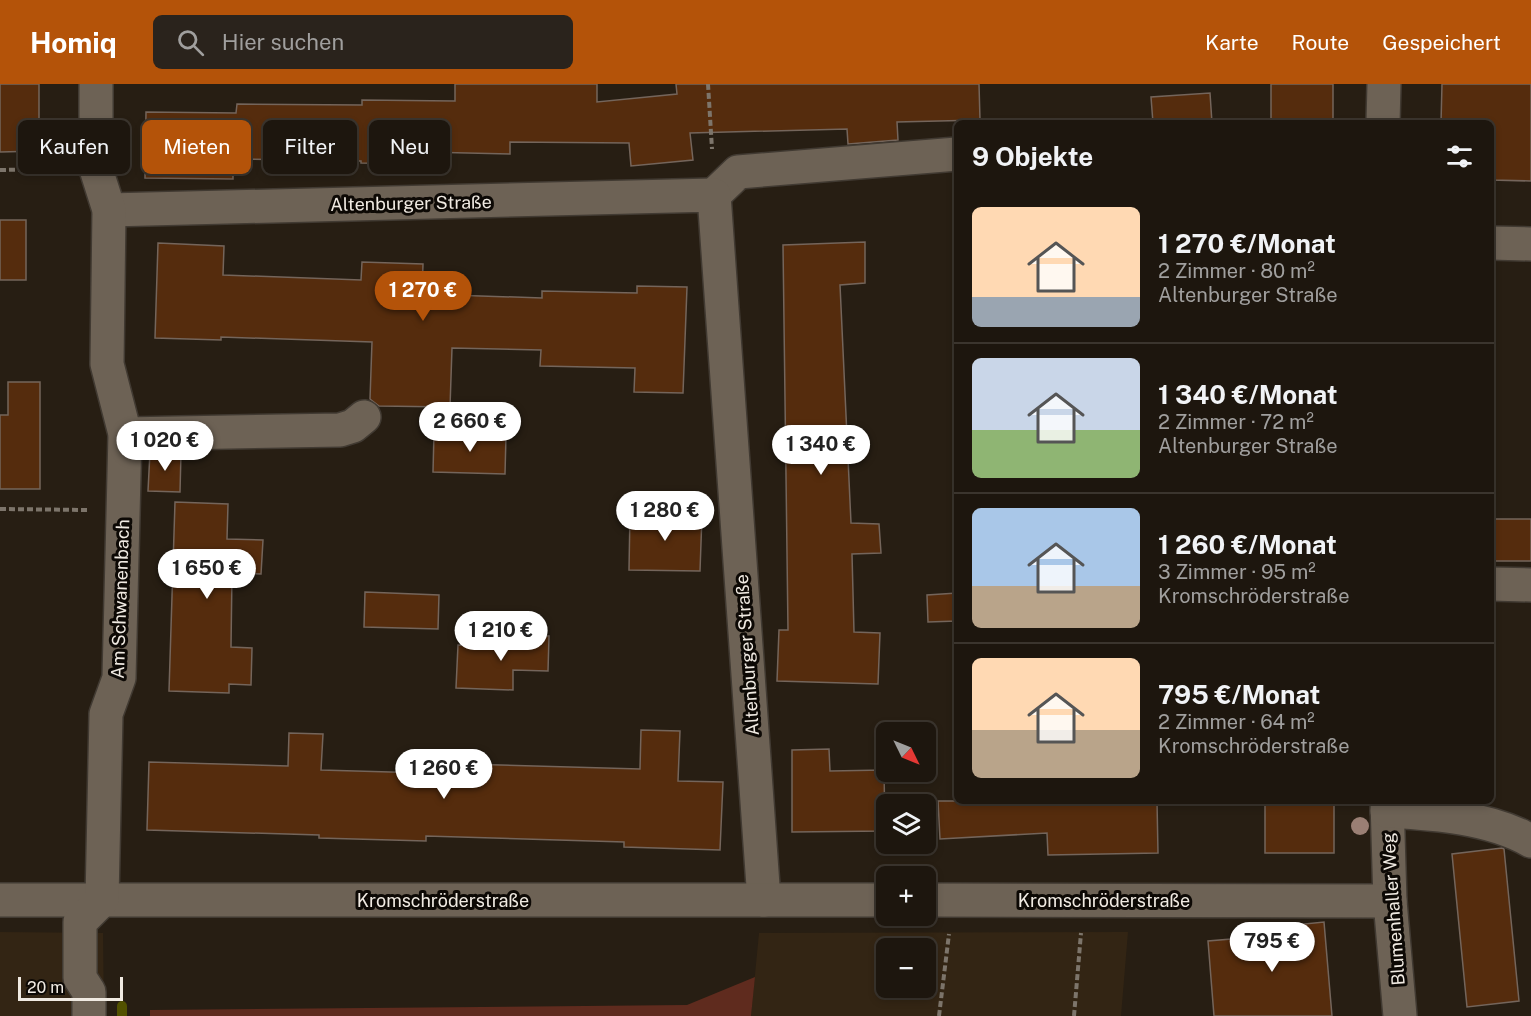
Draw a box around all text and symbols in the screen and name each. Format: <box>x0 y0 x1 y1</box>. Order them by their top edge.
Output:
search box <box>153 15 573 69</box>
text: Homiq <box>30 26 117 59</box>
icon: search <box>174 26 207 59</box>
text: Hier suchen <box>222 29 344 55</box>
text: Karte <box>1205 30 1259 55</box>
text: Route <box>1292 30 1349 55</box>
text: Gespeichert <box>1382 30 1501 55</box>
chip: Kaufen <box>18 120 130 174</box>
chip: Mieten <box>142 120 251 174</box>
chip: Filter <box>263 120 357 174</box>
chip: Neu <box>369 120 450 174</box>
icon: filters <box>1443 140 1476 173</box>
text: 9 Objekte <box>972 141 1093 172</box>
street label: Altenburger Straße <box>330 191 492 215</box>
text: 1 270 €/Monat <box>1158 228 1336 259</box>
icon: home <box>1020 231 1092 303</box>
text: 2 Zimmer · 80 m² <box>1158 259 1315 283</box>
pin: 1 270 € <box>368 271 478 322</box>
text: 1 270 € <box>389 278 457 302</box>
text: Altenburger Straße <box>1158 283 1338 307</box>
text: 1 340 €/Monat <box>1158 379 1338 410</box>
icon: home <box>1020 382 1092 454</box>
pin: 2 660 € <box>415 402 525 453</box>
text: 2 660 € <box>433 409 507 433</box>
text: 2 Zimmer · 72 m² <box>1158 410 1314 434</box>
pin: 1 020 € <box>110 421 220 472</box>
pin: 1 340 € <box>766 425 876 476</box>
text: 1 020 € <box>130 428 200 452</box>
text: 1 340 € <box>786 432 856 456</box>
text: Altenburger Straße <box>1158 434 1338 458</box>
pin: 1 280 € <box>610 491 720 542</box>
text: 1 280 € <box>630 498 700 522</box>
street label: Am Schwanenbach <box>107 519 133 679</box>
text: 1 260 €/Monat <box>1158 529 1337 560</box>
icon: home <box>1020 532 1092 604</box>
pin: 1 650 € <box>152 549 262 600</box>
text: 1 650 € <box>172 556 242 580</box>
text: 3 Zimmer · 95 m² <box>1158 560 1316 584</box>
street label: Altenburger Straße <box>731 574 763 736</box>
text: Kromschröderstraße <box>1158 584 1350 608</box>
pin: 1 210 € <box>446 611 556 662</box>
text: 1 210 € <box>469 618 533 642</box>
text: 795 €/Monat <box>1158 679 1320 710</box>
icon: home <box>1020 682 1092 754</box>
text: 2 Zimmer · 64 m² <box>1158 710 1315 734</box>
north arrow <box>876 722 936 782</box>
map controls <box>876 722 936 998</box>
text: Kromschröderstraße <box>1158 734 1350 758</box>
pin: 1 260 € <box>389 749 499 800</box>
text: 1 260 € <box>409 756 479 780</box>
button: layers <box>876 794 936 854</box>
street label: Blumenhaller Weg <box>1377 832 1409 986</box>
button: + <box>876 866 936 926</box>
street label: Kromschröderstraße <box>357 890 529 911</box>
street label: Kromschröderstraße <box>1018 890 1190 911</box>
pin: 795 € <box>1230 922 1314 973</box>
text: 795 € <box>1244 929 1300 953</box>
button: − <box>876 938 936 998</box>
scale bar <box>18 974 123 1002</box>
text: 20 m <box>27 978 64 997</box>

